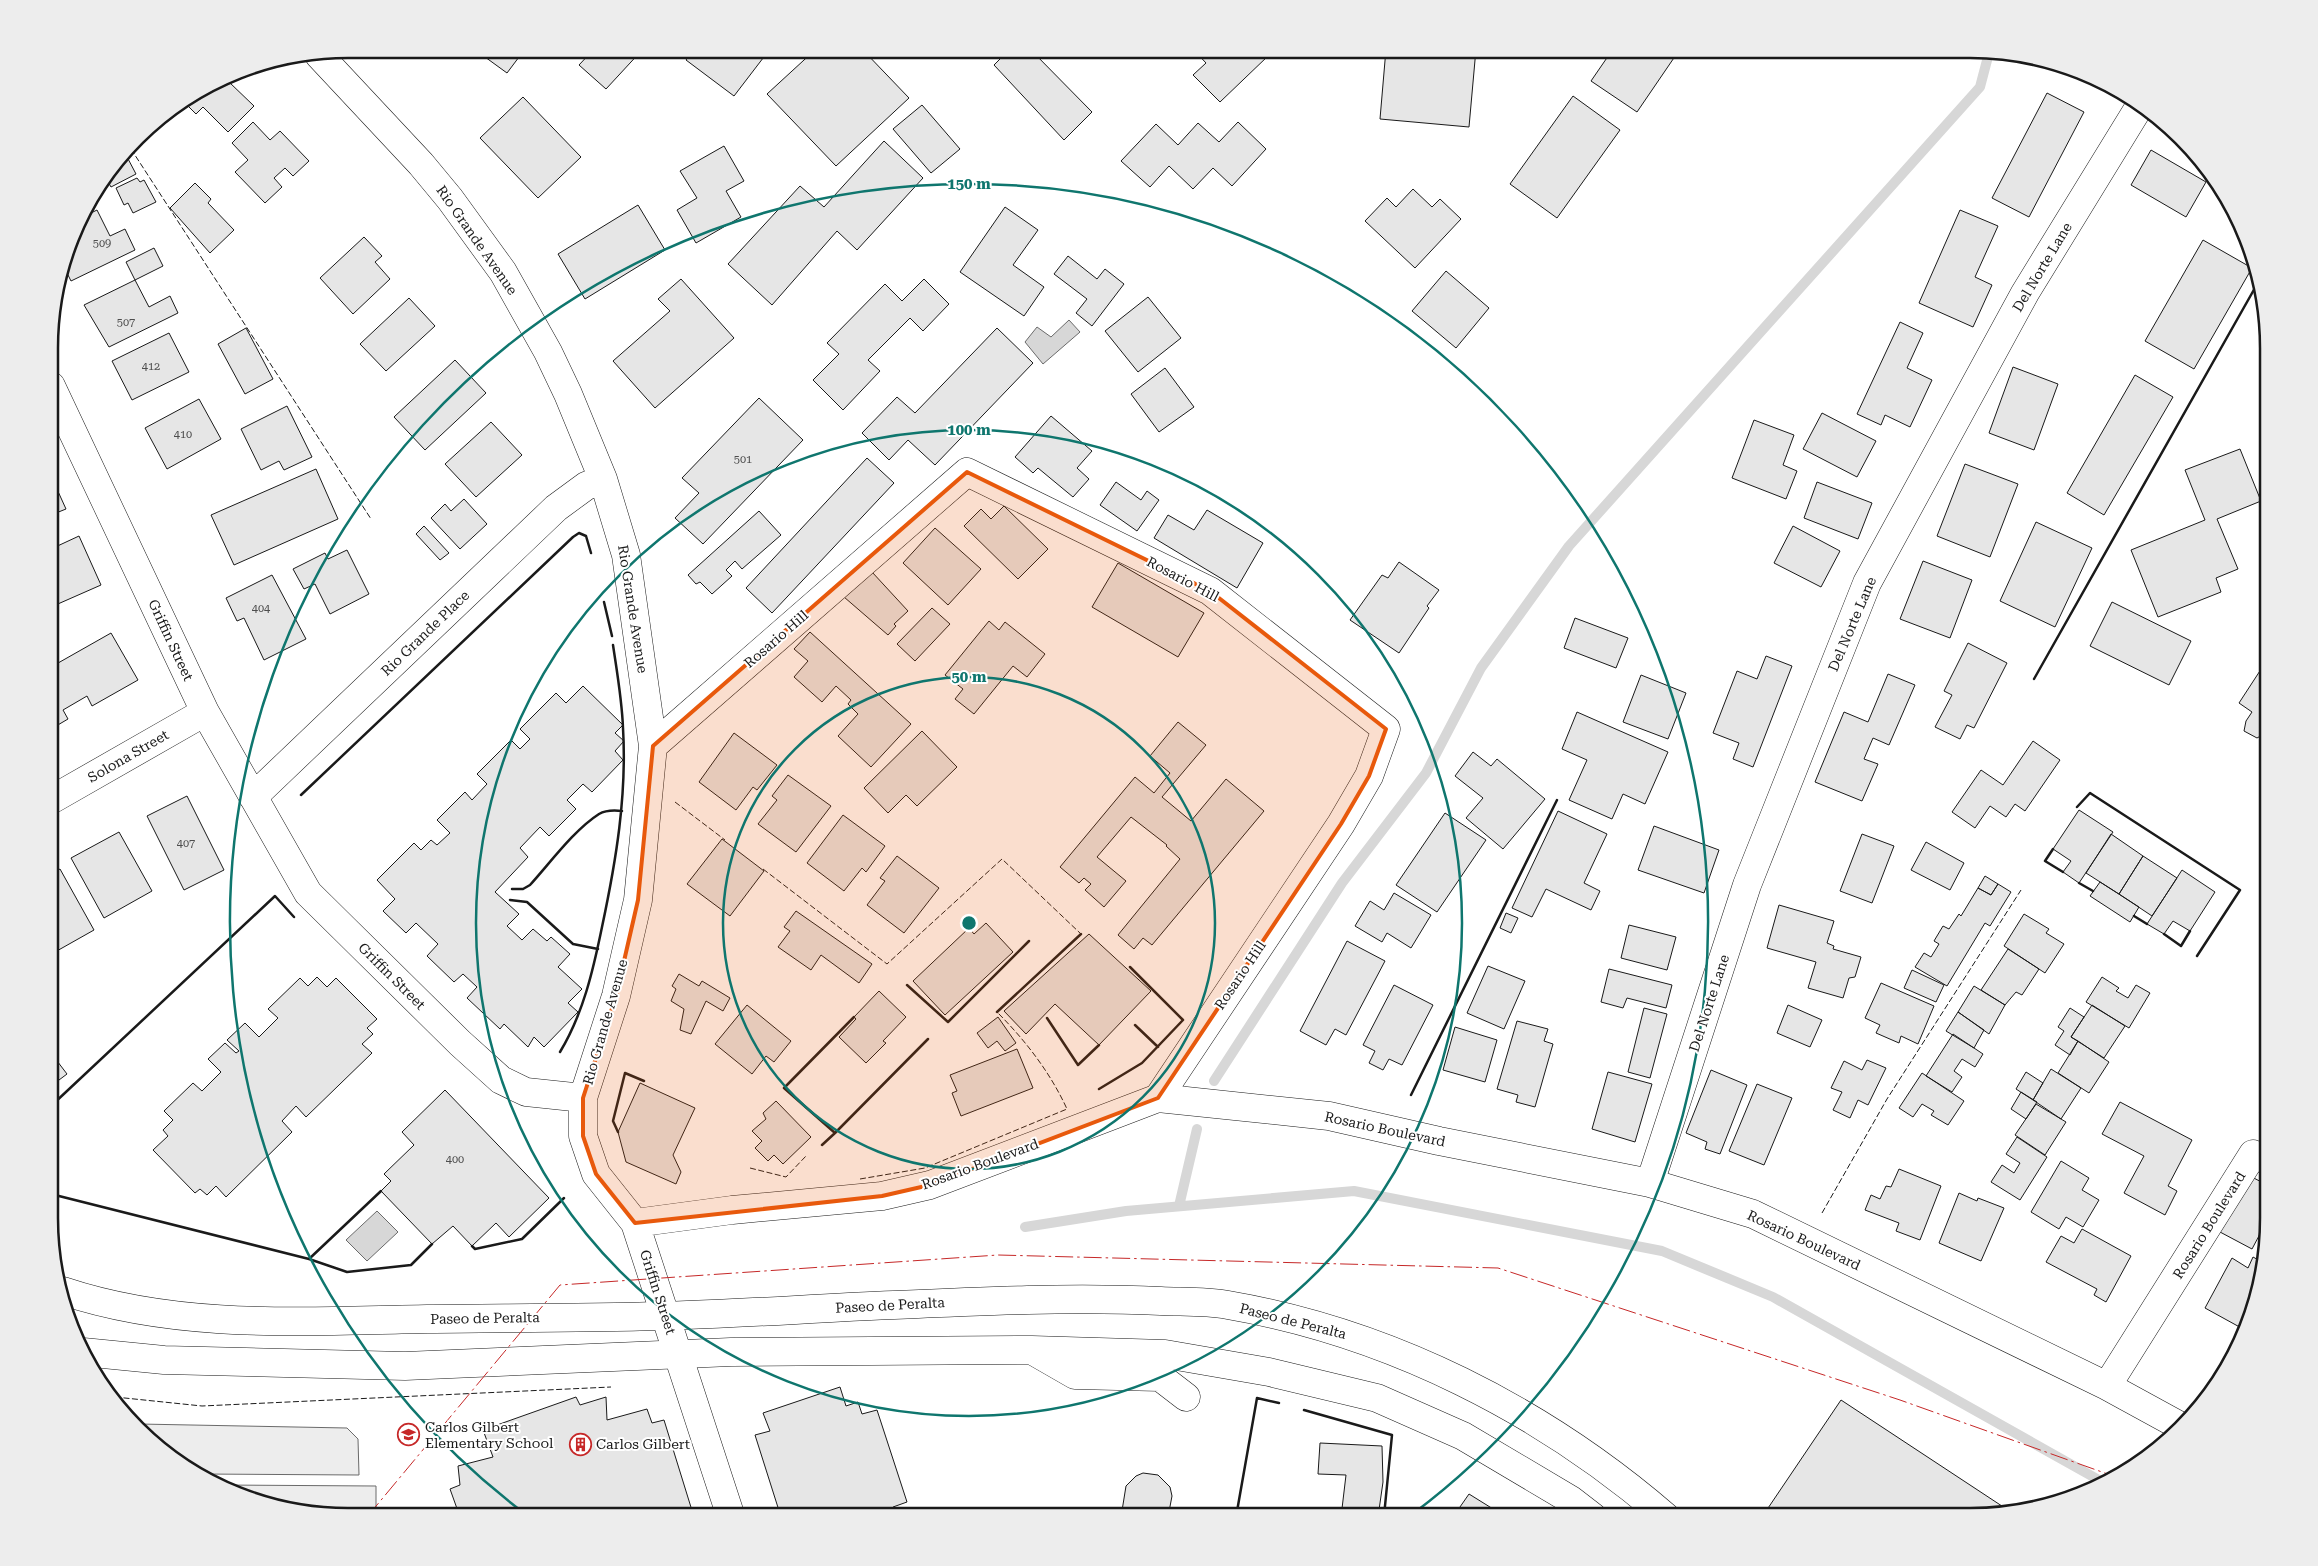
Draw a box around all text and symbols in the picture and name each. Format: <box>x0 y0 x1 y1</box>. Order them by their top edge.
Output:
text: 150 m <box>947 175 991 193</box>
street label: Rio Grande Avenue <box>433 182 521 298</box>
street label: Del Norte Lane <box>2009 219 2075 315</box>
house number: 509 <box>93 237 111 250</box>
house number: 507 <box>117 316 135 329</box>
house number: 412 <box>142 360 160 373</box>
text: 100 m <box>947 421 991 439</box>
house number: 410 <box>174 428 192 441</box>
house number: 501 <box>734 453 752 466</box>
street label: Rio Grande Avenue <box>615 544 651 675</box>
street label: Rosario Hill <box>1144 553 1222 605</box>
street label: Del Norte Lane <box>1825 574 1879 674</box>
street label: Rio Grande Place <box>378 587 472 679</box>
street label: Griffin Street <box>145 597 197 683</box>
house number: 404 <box>252 602 271 615</box>
street label: Rosario Hill <box>741 606 812 671</box>
text: 50 m <box>951 668 987 686</box>
street label: Solona Street <box>85 726 171 786</box>
house number: 407 <box>177 837 195 850</box>
centre of rings <box>960 914 978 932</box>
street label: Rosario Hill <box>1211 937 1269 1012</box>
street label: Griffin Street <box>355 939 429 1013</box>
street label: Del Norte Lane <box>1686 952 1732 1054</box>
street label: Rio Grande Avenue <box>579 957 631 1087</box>
street label: Rosario Boulevard <box>1323 1108 1447 1150</box>
street label: Rosario Boulevard <box>919 1135 1041 1193</box>
house number: 400 <box>446 1153 464 1166</box>
street label: Rosario Boulevard <box>2170 1168 2248 1282</box>
street label: Rosario Boulevard <box>1745 1207 1863 1273</box>
street label: Griffin Street <box>637 1248 679 1336</box>
street label: Paseo de Peralta <box>835 1294 946 1316</box>
street label: Paseo de Peralta <box>1238 1300 1348 1342</box>
street label: Paseo de Peralta <box>430 1309 540 1327</box>
place label: Carlos Gilbert Elementary School <box>425 1419 554 1451</box>
school or university icon: Carlos Gilbert Elementary School <box>397 1423 421 1447</box>
building icon: Carlos Gilbert <box>568 1432 592 1456</box>
place label: Carlos Gilbert <box>596 1436 690 1452</box>

